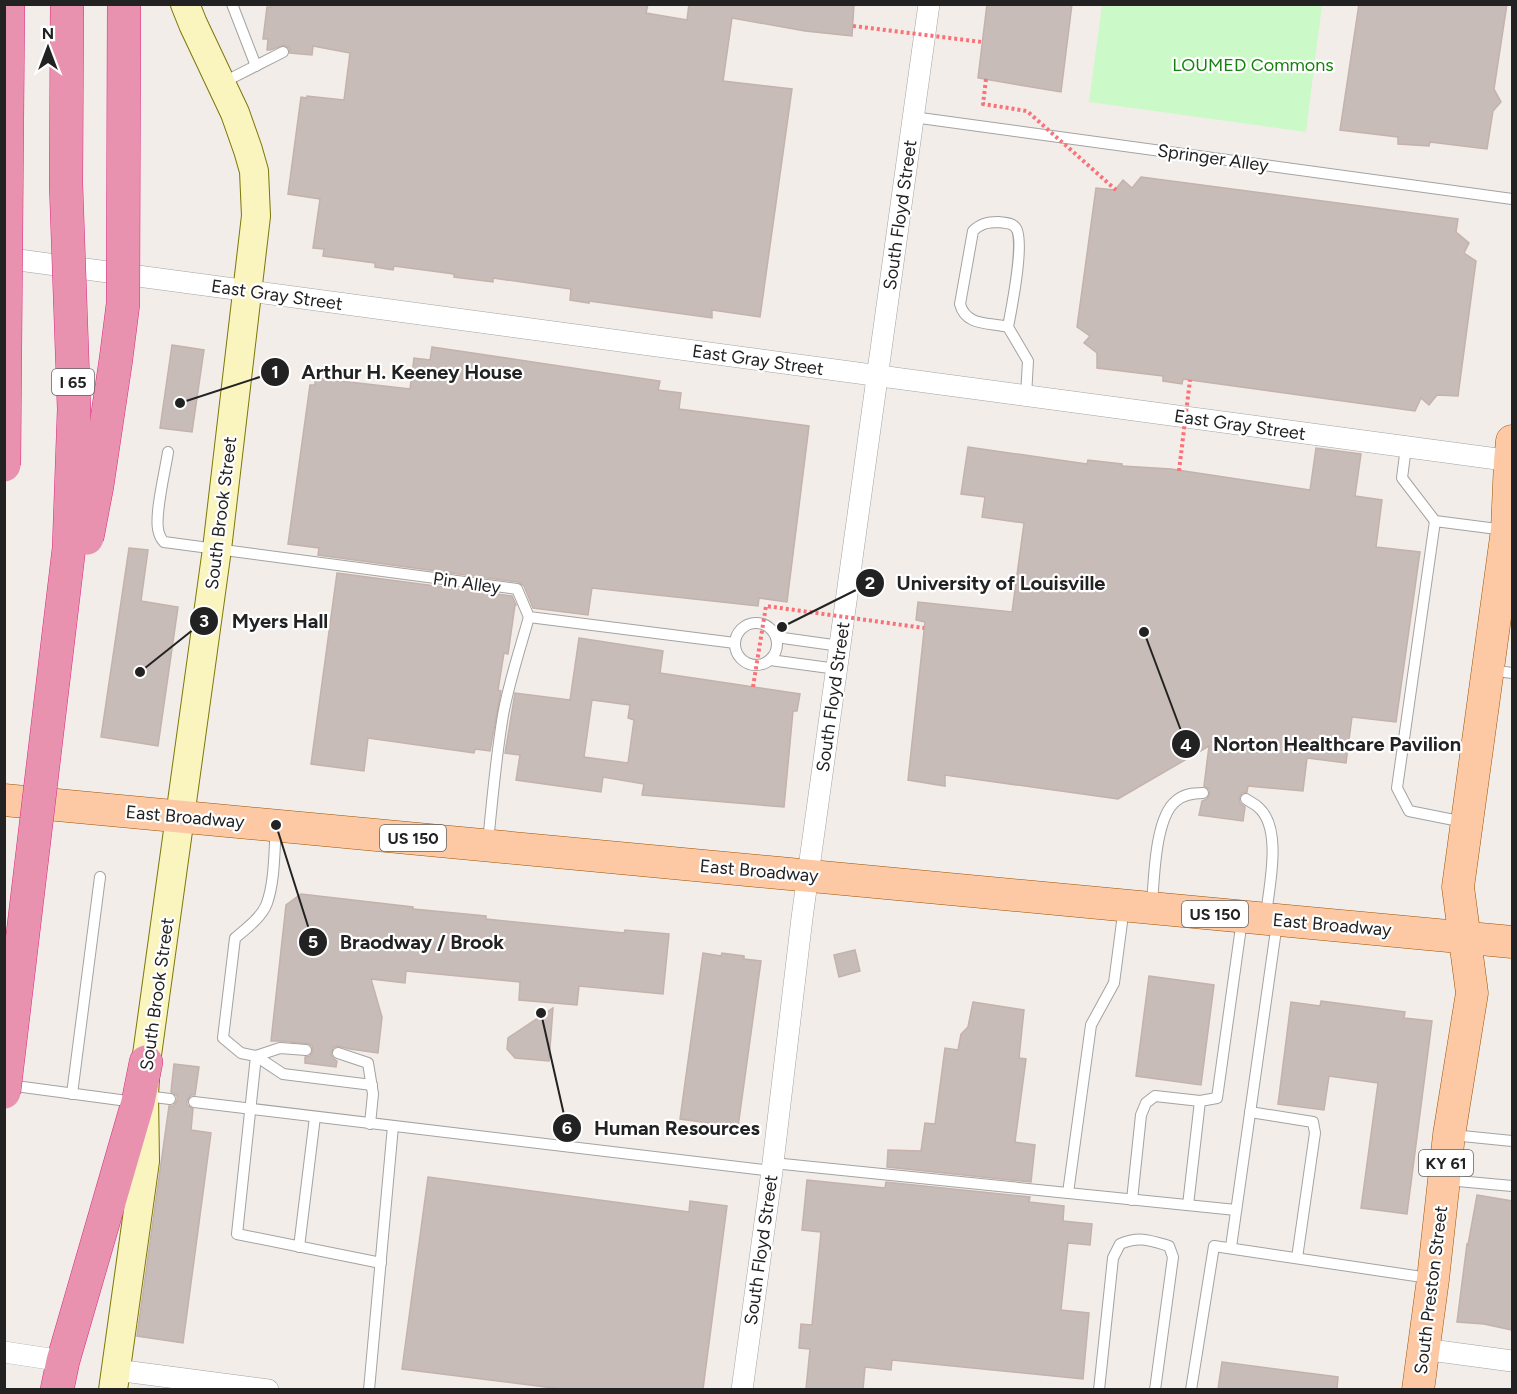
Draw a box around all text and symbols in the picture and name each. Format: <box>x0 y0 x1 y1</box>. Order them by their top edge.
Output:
north arrow <box>18 18 78 78</box>
text: N <box>42 24 54 43</box>
park label: LOUMED Commons <box>1172 54 1334 76</box>
street label: South Floyd Street <box>879 138 921 292</box>
street label: Springer Alley <box>1156 139 1271 177</box>
street label: East Gray Street <box>210 275 344 315</box>
street label: East Gray Street <box>691 340 825 380</box>
callout: Arthur H. Keeney House <box>260 353 535 391</box>
text: Arthur H. Keeney House <box>301 360 523 384</box>
text: 1 <box>271 361 279 383</box>
road number: I 65 <box>52 369 94 395</box>
street label: East Gray Street <box>1173 405 1307 445</box>
street label: South Brook Street <box>201 435 241 591</box>
callout: University of Louisville <box>855 564 1118 602</box>
street label: Pin Alley <box>432 567 503 599</box>
text: University of Louisville <box>897 571 1105 595</box>
text: 2 <box>865 572 875 594</box>
callout: Myers Hall <box>189 602 340 640</box>
text: Myers Hall <box>232 609 328 633</box>
text: 3 <box>199 610 209 632</box>
street label: South Floyd Street <box>812 620 854 774</box>
callout: Norton Healthcare Pavilion <box>1171 725 1473 763</box>
text: Norton Healthcare Pavilion <box>1213 732 1461 756</box>
text: 4 <box>1180 734 1192 756</box>
street label: East Broadway <box>125 801 246 833</box>
road number: US 150 <box>380 825 446 851</box>
street label: East Broadway <box>699 855 820 887</box>
road number: US 150 <box>1182 901 1248 927</box>
street label: East Broadway <box>1272 909 1393 941</box>
street label: South Brook Street <box>135 916 179 1072</box>
callout: Braodway / Brook <box>298 923 517 961</box>
text: Braodway / Brook <box>340 930 504 954</box>
text: 5 <box>308 931 318 953</box>
callout: Human Resources <box>552 1109 772 1147</box>
text: Human Resources <box>594 1116 760 1140</box>
text: 6 <box>562 1117 572 1139</box>
road number: KY 61 <box>1419 1150 1473 1176</box>
street label: South Floyd Street <box>740 1173 782 1327</box>
street label: South Preston Street <box>1410 1204 1452 1375</box>

